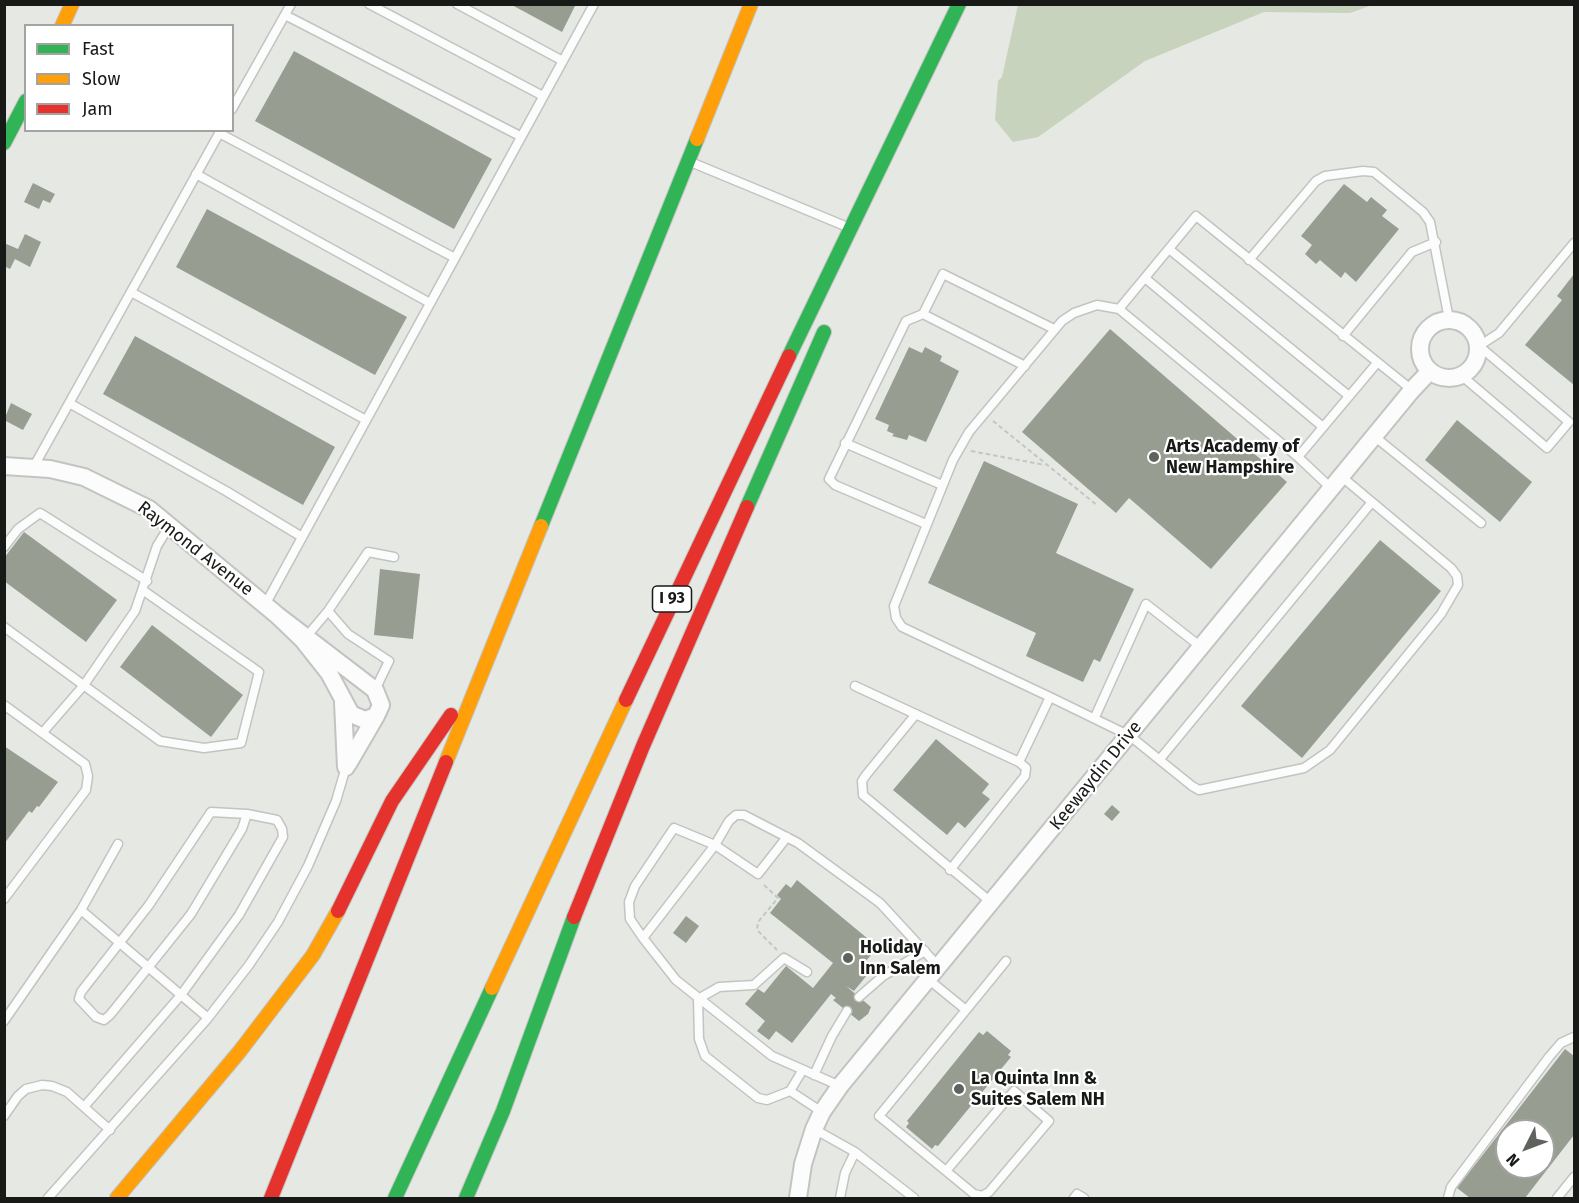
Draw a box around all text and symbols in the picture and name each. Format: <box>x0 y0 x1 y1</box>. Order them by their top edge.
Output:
legend <box>24 24 234 132</box>
text: Fast <box>82 38 114 60</box>
text: Slow <box>82 68 120 90</box>
text: Jam <box>82 98 113 120</box>
place label: Arts Academy of New Hampshire <box>1166 436 1299 478</box>
marker: Arts Academy of New Hampshire <box>1147 450 1161 464</box>
street label: Raymond Avenue <box>133 497 257 601</box>
road number: I 93 <box>652 586 692 612</box>
street label: Keewaydin Drive <box>1045 717 1147 835</box>
place label: Holiday Inn Salem <box>860 937 941 980</box>
marker: Holiday Inn Salem <box>841 951 855 965</box>
place label: La Quinta Inn & Suites Salem NH <box>971 1068 1105 1110</box>
marker: La Quinta Inn & Suites Salem NH <box>952 1082 966 1096</box>
north arrow <box>1495 1119 1555 1179</box>
text: N <box>1502 1150 1523 1170</box>

